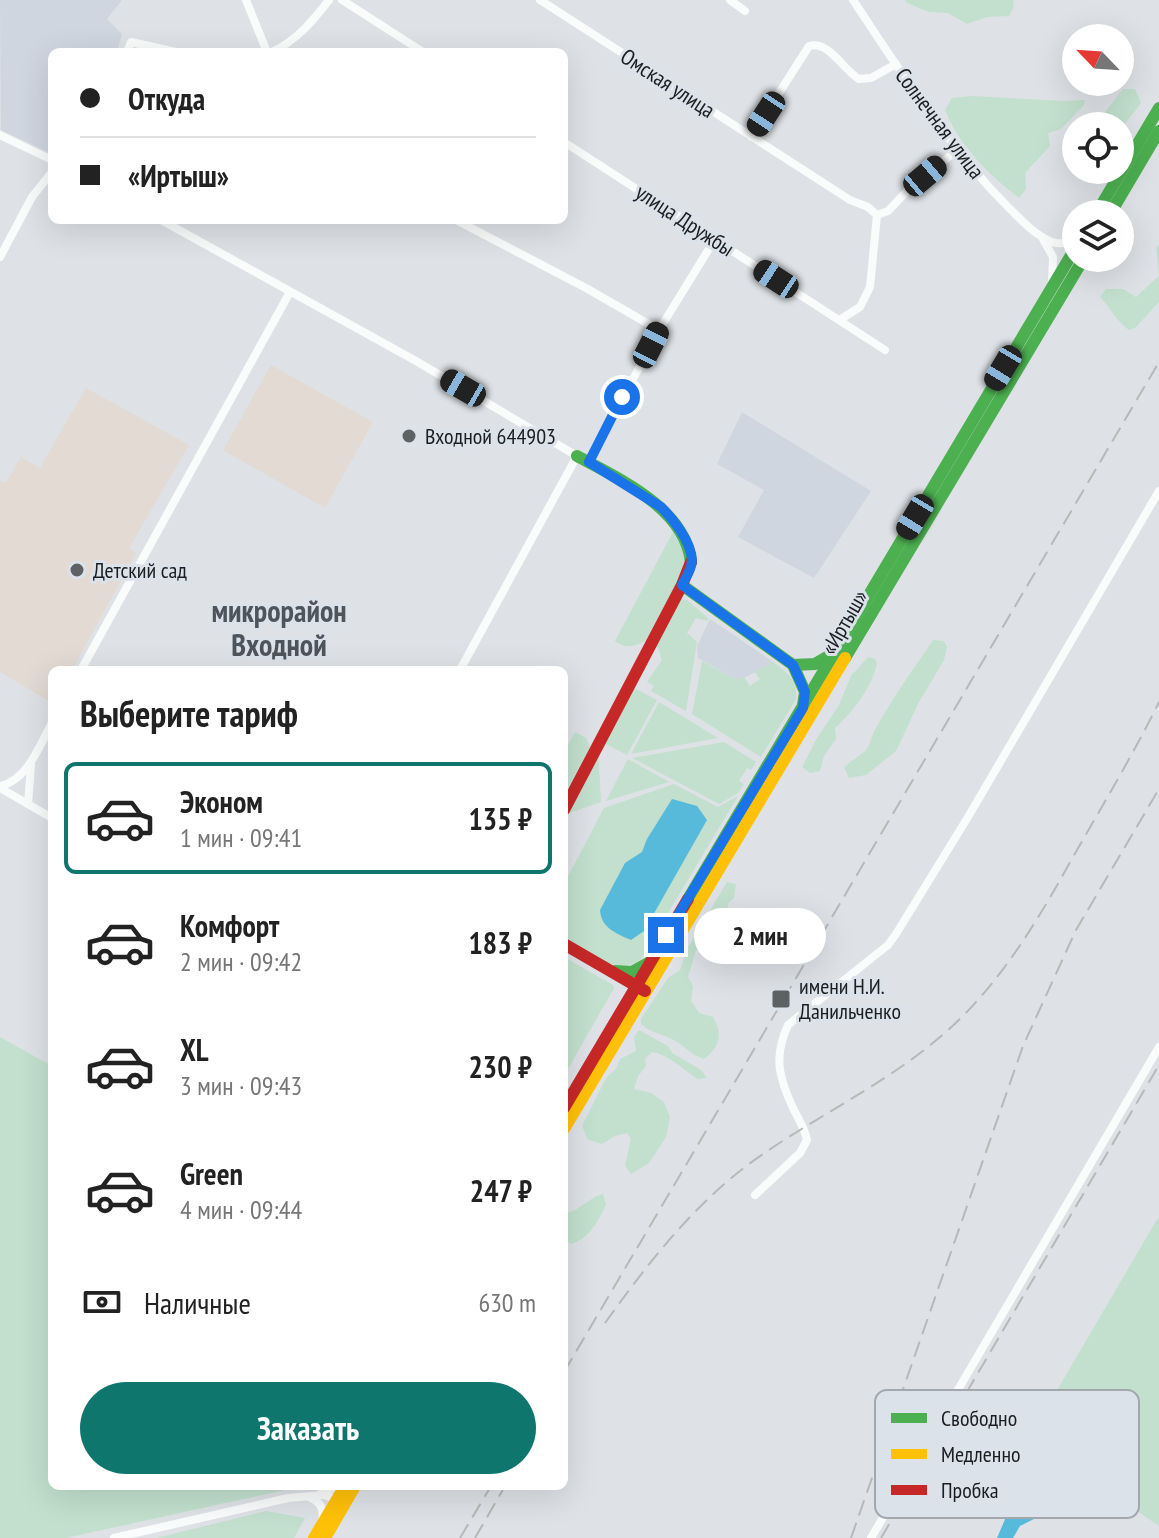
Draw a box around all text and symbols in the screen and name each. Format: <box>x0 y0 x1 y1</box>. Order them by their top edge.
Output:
north arrow <box>1062 24 1134 96</box>
map controls <box>1062 24 1134 272</box>
street label: Омская улица <box>616 42 720 124</box>
street label: Солнечная улица <box>889 62 991 184</box>
text: Откуда <box>128 79 205 118</box>
car <box>743 87 789 141</box>
button: locate <box>1062 112 1134 184</box>
car <box>899 151 951 201</box>
text: «Иртыш» <box>128 156 229 195</box>
street label: улица Дружбы <box>630 178 740 262</box>
button: layers <box>1062 200 1134 272</box>
car <box>749 256 803 302</box>
car <box>629 318 673 372</box>
car <box>980 341 1026 395</box>
car <box>436 366 490 410</box>
route start <box>604 379 640 415</box>
place label: Входной 644903 <box>425 422 556 450</box>
marker: Входной 644903 <box>400 427 418 445</box>
car <box>892 490 938 544</box>
place label: Детский сад <box>93 556 187 584</box>
marker: Детский сад <box>68 561 86 579</box>
street label: «Иртыш» <box>814 585 874 659</box>
district label: микрорайон Входной <box>211 591 347 664</box>
text: Выберите тариф <box>80 690 298 737</box>
icon: car <box>84 782 156 854</box>
text: Эконом <box>180 782 263 821</box>
text: 135 ₽ <box>468 799 532 838</box>
text: 1 мин · 09:41 <box>180 821 302 854</box>
icon: car <box>84 906 156 978</box>
text: Комфорт <box>180 906 279 945</box>
callout: 2 мин <box>694 907 826 963</box>
route end <box>648 917 684 953</box>
text: 2 мин <box>732 919 788 952</box>
text: 183 ₽ <box>468 923 532 962</box>
text: 2 мин · 09:42 <box>180 945 302 978</box>
place label: имени Н.И. Данильченко <box>799 972 901 1025</box>
marker: имени Н.И. Данильченко <box>770 988 792 1010</box>
icon: car <box>84 1030 156 1102</box>
text: XL <box>180 1030 209 1069</box>
text: 230 ₽ <box>468 1047 532 1086</box>
text: 3 мин · 09:43 <box>180 1069 302 1102</box>
icon: car <box>84 1154 156 1226</box>
text: Green <box>180 1154 243 1193</box>
text: 247 ₽ <box>470 1171 532 1210</box>
text: 4 мин · 09:44 <box>180 1193 302 1226</box>
icon: cash <box>80 1280 124 1324</box>
text: Наличные <box>144 1283 251 1322</box>
text: 630 m <box>478 1286 536 1319</box>
button: Заказать <box>80 1382 536 1474</box>
legend <box>875 1390 1139 1518</box>
text: Свободно <box>941 1404 1017 1432</box>
text: Медленно <box>941 1440 1020 1468</box>
text: Пробка <box>941 1476 998 1504</box>

